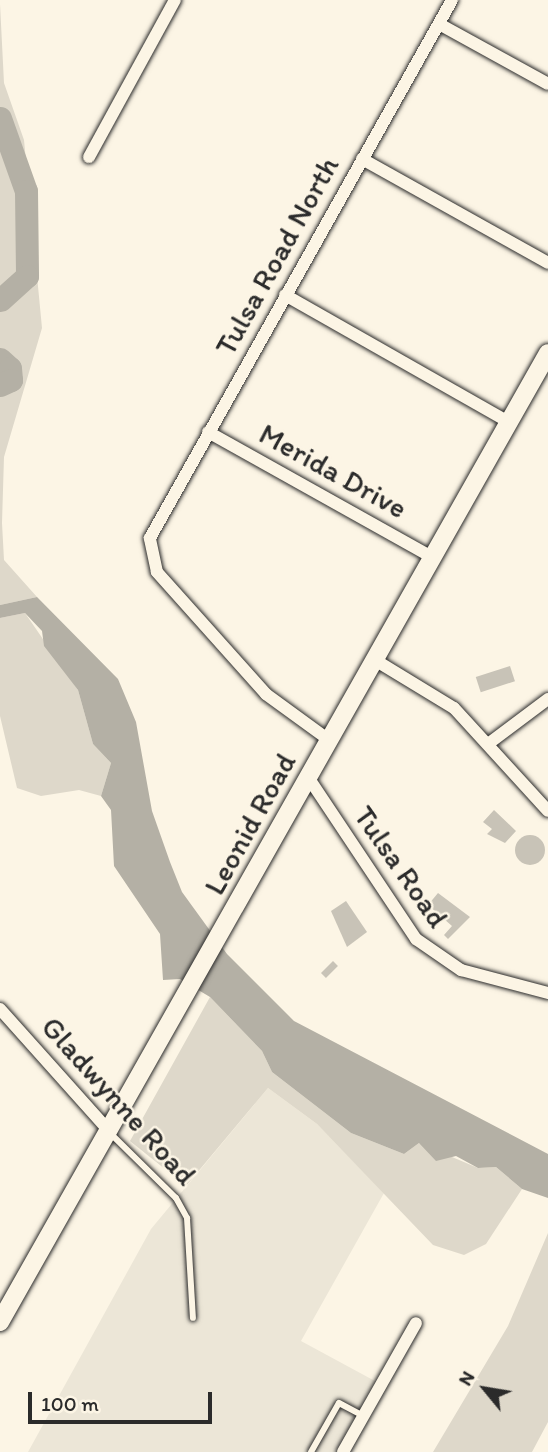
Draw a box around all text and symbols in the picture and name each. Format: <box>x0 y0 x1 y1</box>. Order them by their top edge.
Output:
street label: Tulsa Road North <box>208 151 346 361</box>
street label: Merida Drive <box>253 416 413 526</box>
street label: Leonid Road <box>196 747 304 901</box>
street label: Tulsa Road <box>346 800 456 934</box>
street label: Gladwynne Road <box>34 1009 204 1193</box>
north arrow <box>450 1354 520 1424</box>
text: N <box>453 1367 480 1390</box>
scale bar <box>32 1378 215 1422</box>
text: 100 m <box>41 1391 99 1416</box>

